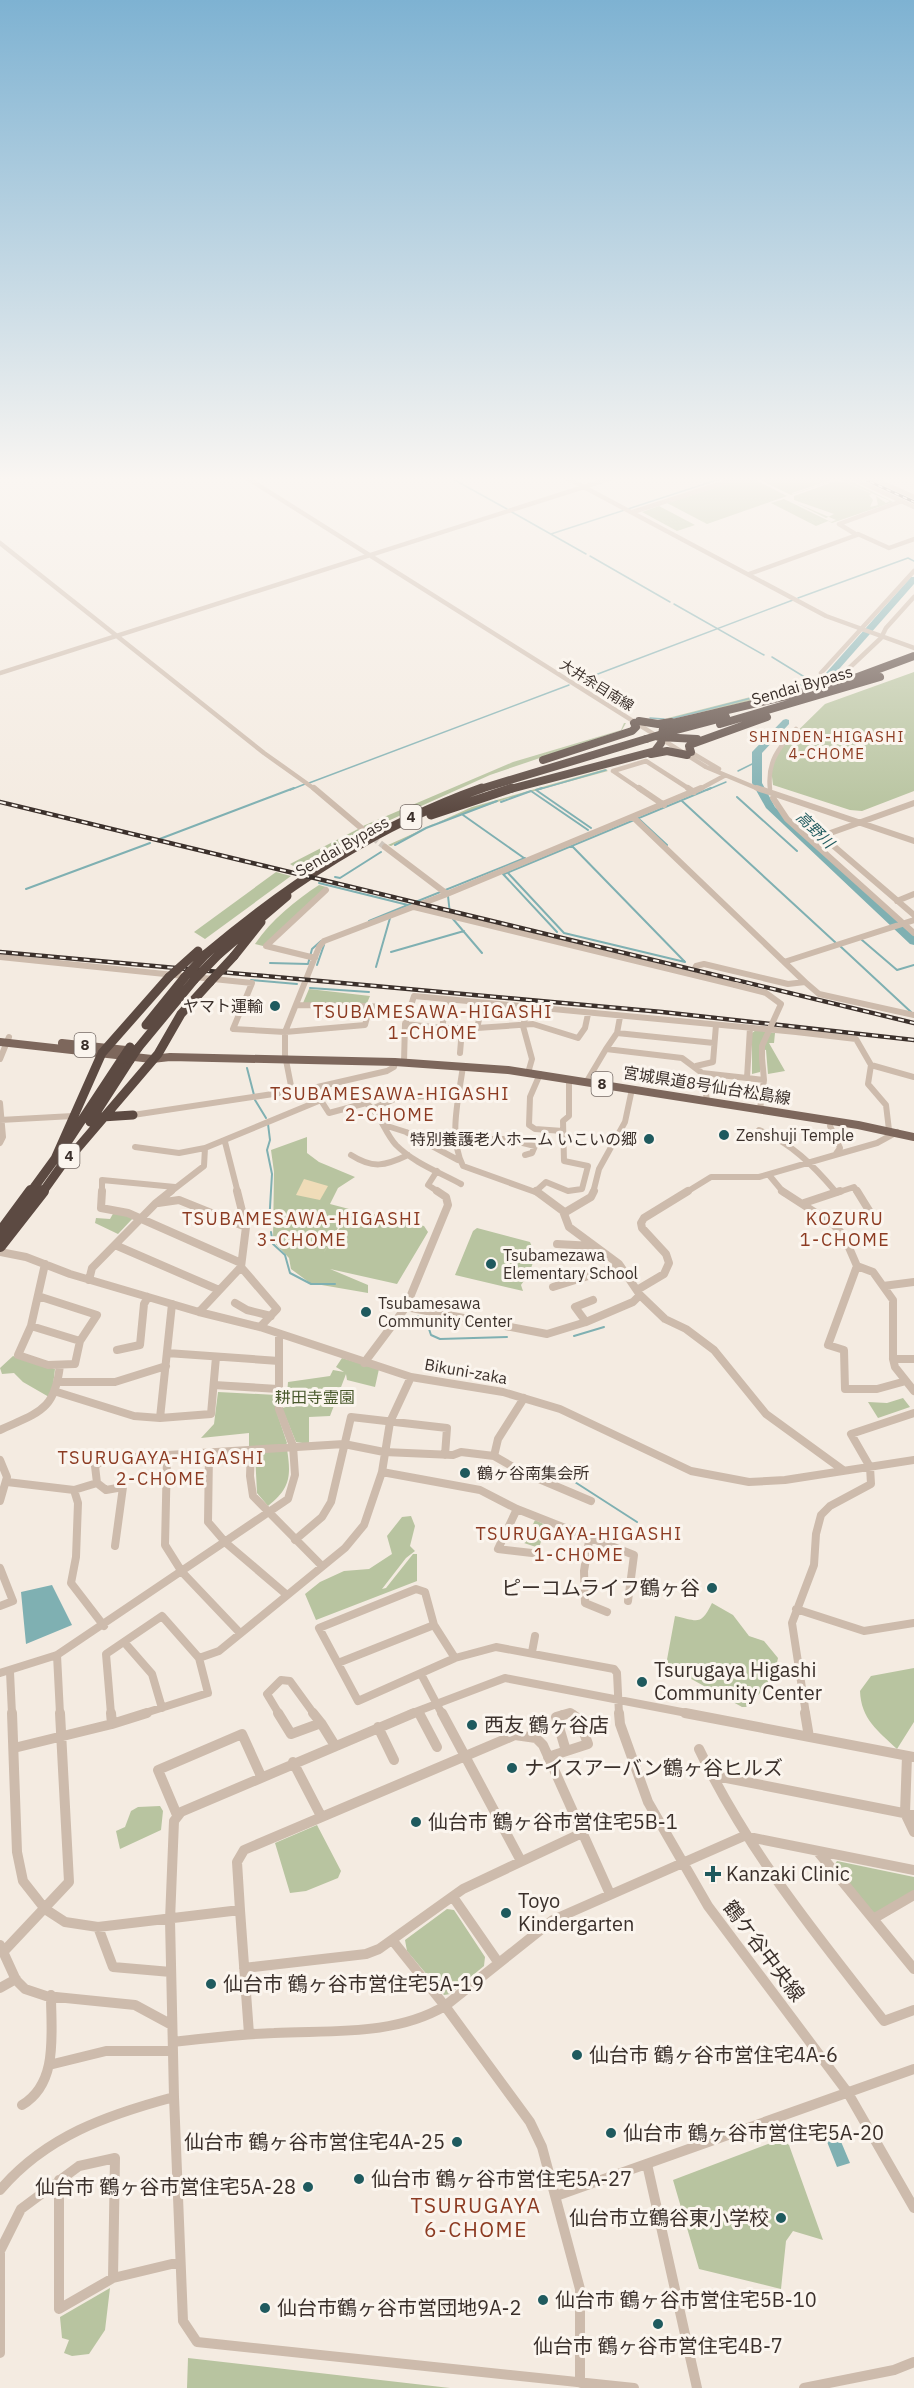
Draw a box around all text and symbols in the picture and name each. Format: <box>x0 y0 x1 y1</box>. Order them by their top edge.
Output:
street label: 大井余目南線 <box>557 655 637 715</box>
street label: Sendai Bypass <box>749 661 855 709</box>
district label: SHINDEN-HIGASHI 4-CHOME <box>749 727 905 763</box>
road number: 4 <box>400 805 422 829</box>
water label: 高野川 <box>793 807 840 853</box>
street label: Sendai Bypass <box>292 811 392 881</box>
place label: ヤマト運輸 <box>183 996 263 1016</box>
marker: ヤマト運輸 <box>268 999 282 1013</box>
district label: TSUBAMESAWA-HIGASHI 1-CHOME <box>313 1000 553 1044</box>
road number: 8 <box>74 1033 96 1057</box>
street label: 宮城県道8号仙台松島線 <box>622 1062 792 1108</box>
road number: 8 <box>592 1072 612 1096</box>
district label: TSUBAMESAWA-HIGASHI 2-CHOME <box>270 1082 510 1126</box>
place label: Zenshuji Temple <box>736 1125 854 1145</box>
marker: Zenshuji Temple <box>717 1128 731 1142</box>
place label: 特別養護老人ホーム いこいの郷 <box>410 1129 637 1149</box>
marker: 特別養護老人ホーム いこいの郷 <box>642 1132 656 1146</box>
road number: 4 <box>58 1144 80 1168</box>
district label: TSUBAMESAWA-HIGASHI 3-CHOME <box>182 1207 422 1251</box>
district label: KOZURU 1-CHOME <box>800 1207 890 1251</box>
place label: Tsubamezawa Elementary School <box>503 1245 638 1283</box>
marker: Tsubamezawa Elementary School <box>484 1257 498 1271</box>
place label: Tsubamesawa Community Center <box>378 1293 513 1331</box>
marker: Tsubamesawa Community Center <box>359 1305 373 1319</box>
street label: Bikuni-zaka <box>423 1354 509 1388</box>
park label: 耕田寺霊園 <box>275 1387 355 1407</box>
district label: TSURUGAYA-HIGASHI 2-CHOME <box>57 1446 265 1490</box>
place label: 鶴ヶ谷南集会所 <box>477 1463 589 1483</box>
marker: 鶴ヶ谷南集会所 <box>458 1466 472 1480</box>
district label: TSURUGAYA-HIGASHI 1-CHOME <box>475 1522 683 1566</box>
place label: ピーコムライフ鶴ヶ谷 <box>501 1574 700 1601</box>
marker: ピーコムライフ鶴ヶ谷 <box>705 1581 719 1595</box>
place label: Tsurugaya Higashi Community Center <box>654 1656 822 1706</box>
marker: Tsurugaya Higashi Community Center <box>635 1675 649 1689</box>
place label: 西友 鶴ヶ谷店 <box>484 1711 609 1738</box>
marker: 西友 鶴ヶ谷店 <box>465 1718 479 1732</box>
place label: ナイスアーバン鶴ヶ谷ヒルズ <box>524 1754 783 1781</box>
marker: ナイスアーバン鶴ヶ谷ヒルズ <box>505 1761 519 1775</box>
place label: 仙台市 鶴ヶ谷市営住宅5B-1 <box>428 1808 678 1835</box>
marker: 仙台市 鶴ヶ谷市営住宅5B-1 <box>409 1815 423 1829</box>
place label: Kanzaki Clinic <box>726 1860 850 1887</box>
marker: Kanzaki Clinic <box>704 1865 722 1883</box>
place label: Toyo Kindergarten <box>518 1887 634 1937</box>
street label: 鶴ケ谷中央線 <box>718 1895 811 2007</box>
marker: Toyo Kindergarten <box>499 1906 513 1920</box>
place label: 仙台市 鶴ヶ谷市営住宅5A-19 <box>223 1970 484 1997</box>
marker: 仙台市 鶴ヶ谷市営住宅5A-19 <box>204 1977 218 1991</box>
place label: 仙台市 鶴ヶ谷市営住宅4A-6 <box>589 2041 838 2068</box>
marker: 仙台市 鶴ヶ谷市営住宅4A-6 <box>570 2048 584 2062</box>
place label: 仙台市 鶴ヶ谷市営住宅5A-20 <box>623 2119 884 2146</box>
marker: 仙台市 鶴ヶ谷市営住宅5A-20 <box>604 2126 618 2140</box>
place label: 仙台市 鶴ヶ谷市営住宅4A-25 <box>184 2128 445 2155</box>
marker: 仙台市 鶴ヶ谷市営住宅4A-25 <box>450 2135 464 2149</box>
place label: 仙台市 鶴ヶ谷市営住宅5A-27 <box>371 2165 632 2192</box>
marker: 仙台市 鶴ヶ谷市営住宅5A-27 <box>352 2172 366 2186</box>
place label: 仙台市 鶴ヶ谷市営住宅5A-28 <box>35 2173 296 2200</box>
marker: 仙台市 鶴ヶ谷市営住宅5A-28 <box>301 2180 315 2194</box>
district label: TSURUGAYA 6-CHOME <box>411 2191 541 2243</box>
place label: 仙台市立鶴谷東小学校 <box>569 2204 769 2231</box>
marker: 仙台市立鶴谷東小学校 <box>774 2211 788 2225</box>
place label: 仙台市 鶴ヶ谷市営住宅5B-10 <box>555 2286 817 2313</box>
marker: 仙台市 鶴ヶ谷市営住宅5B-10 <box>536 2293 550 2307</box>
place label: 仙台市鶴ヶ谷市営団地9A-2 <box>277 2294 521 2321</box>
marker: 仙台市鶴ヶ谷市営団地9A-2 <box>258 2301 272 2315</box>
marker: 仙台市 鶴ヶ谷市営住宅4B-7 <box>651 2317 665 2331</box>
place label: 仙台市 鶴ヶ谷市営住宅4B-7 <box>533 2332 783 2359</box>

